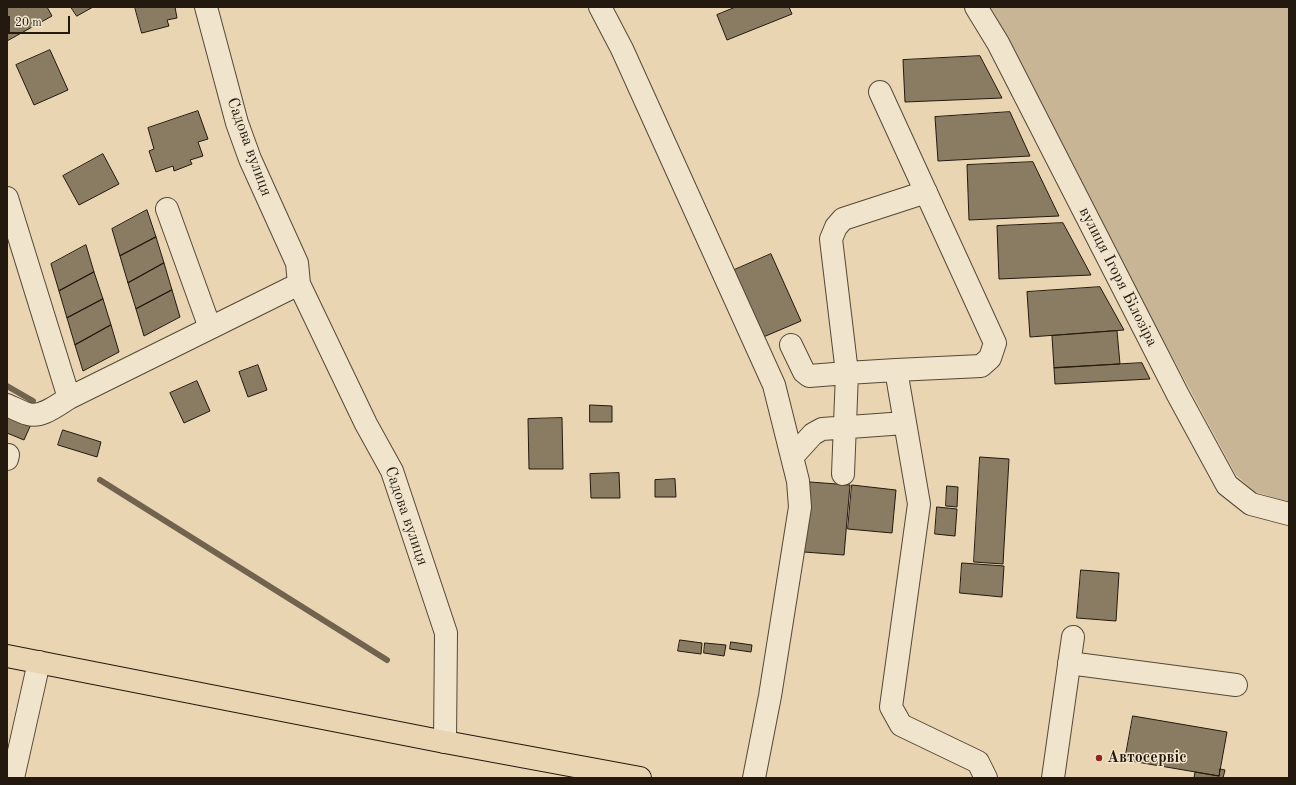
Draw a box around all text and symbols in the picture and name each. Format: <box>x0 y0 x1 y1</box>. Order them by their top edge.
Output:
scale bar <box>10 8 72 34</box>
text: 20 m <box>15 17 42 29</box>
street label: Садова вулиця <box>222 95 276 199</box>
street label: вулиця Ігоря Білозіра <box>1074 204 1162 350</box>
street label: Садова вулиця <box>380 464 432 568</box>
place label: Автосервіс <box>1107 748 1187 768</box>
marker: Автосервіс <box>1094 753 1104 763</box>

